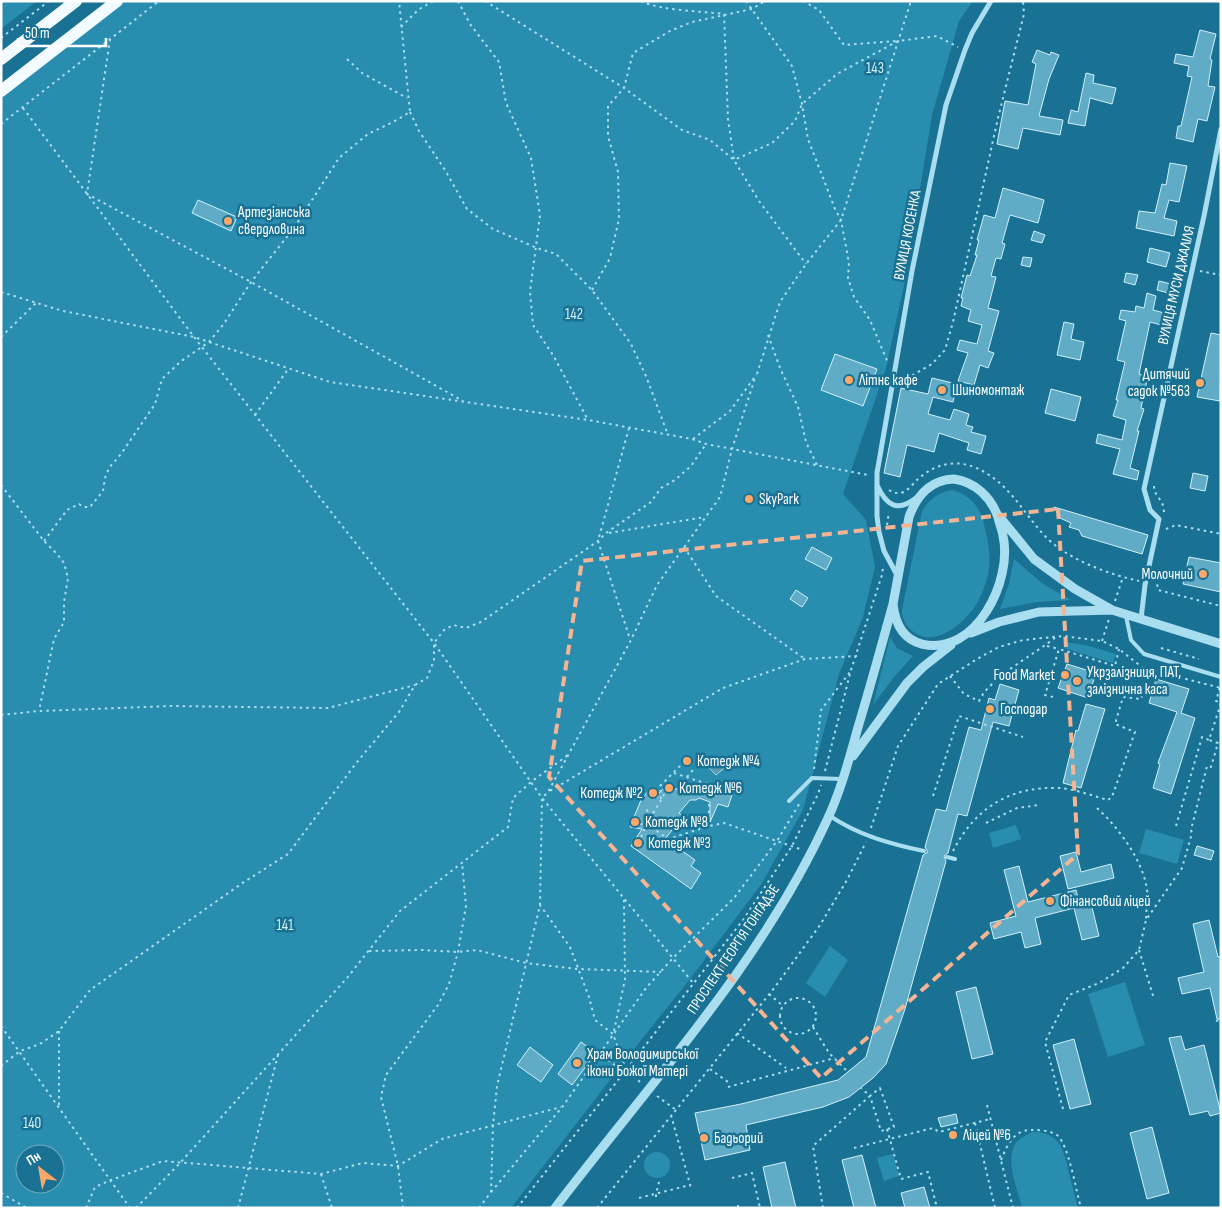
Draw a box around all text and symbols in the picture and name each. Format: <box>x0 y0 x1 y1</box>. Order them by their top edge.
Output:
scale bar <box>18 15 105 47</box>
text: 50 m <box>25 24 50 43</box>
park label: 143 <box>866 59 884 78</box>
street label: ВУЛИЦЯ КОСЕНКА <box>889 188 926 282</box>
place label: Артезіанська свердловина <box>237 203 310 239</box>
marker: Артезіанська свердловина <box>222 215 234 227</box>
street label: ВУЛИЦЯ МУСИ ДЖАЛІЛЯ <box>1154 224 1199 346</box>
park label: 142 <box>565 305 583 324</box>
place label: Дитячий садок №563 <box>1128 365 1190 401</box>
place label: Літнє кафе <box>858 371 918 390</box>
marker: Літнє кафе <box>843 374 855 386</box>
marker: Дитячий садок №563 <box>1194 377 1206 389</box>
place label: Шиномонтаж <box>952 381 1024 400</box>
marker: Шиномонтаж <box>936 384 948 396</box>
place label: SkyPark <box>759 490 799 509</box>
marker: SkyPark <box>743 493 755 505</box>
place label: Молочний <box>1142 565 1193 584</box>
marker: Молочний <box>1197 568 1209 580</box>
place label: Укрзалізниця, ПАТ, залізнична каса <box>1087 663 1181 699</box>
place label: Food Market <box>993 666 1055 685</box>
marker: Food Market <box>1059 669 1071 681</box>
marker: Укрзалізниця, ПАТ, залізнична каса <box>1071 675 1083 687</box>
place label: Господар <box>1000 700 1047 719</box>
marker: Господар <box>984 703 996 715</box>
place label: Котедж №4 <box>697 752 760 771</box>
marker: Котедж №4 <box>681 755 693 767</box>
place label: Котедж №6 <box>679 779 742 798</box>
marker: Котедж №6 <box>663 782 675 794</box>
place label: Котедж №2 <box>580 784 643 803</box>
marker: Котедж №2 <box>647 787 659 799</box>
place label: Котедж №8 <box>645 813 708 832</box>
marker: Котедж №8 <box>629 816 641 828</box>
place label: Котедж №3 <box>648 834 711 853</box>
marker: Котедж №3 <box>632 837 644 849</box>
street label: ПРОСПЕКТ ГЕОРГІЯ ГОНГАДЗЕ <box>683 881 784 1018</box>
place label: Фінансовий ліцей <box>1060 892 1151 911</box>
marker: Фінансовий ліцей <box>1044 895 1056 907</box>
park label: 141 <box>277 916 294 935</box>
place label: Храм Володимирської ікони Божої Матері <box>586 1045 699 1081</box>
marker: Храм Володимирської ікони Божої Матері <box>571 1057 583 1069</box>
park label: 140 <box>23 1114 41 1133</box>
place label: Ліцей №6 <box>962 1126 1011 1145</box>
place label: Бадьорий <box>714 1129 763 1148</box>
marker: Ліцей №6 <box>947 1129 959 1141</box>
marker: Бадьорий <box>698 1132 710 1144</box>
north arrow <box>15 1144 65 1194</box>
text: Пн <box>23 1148 44 1169</box>

